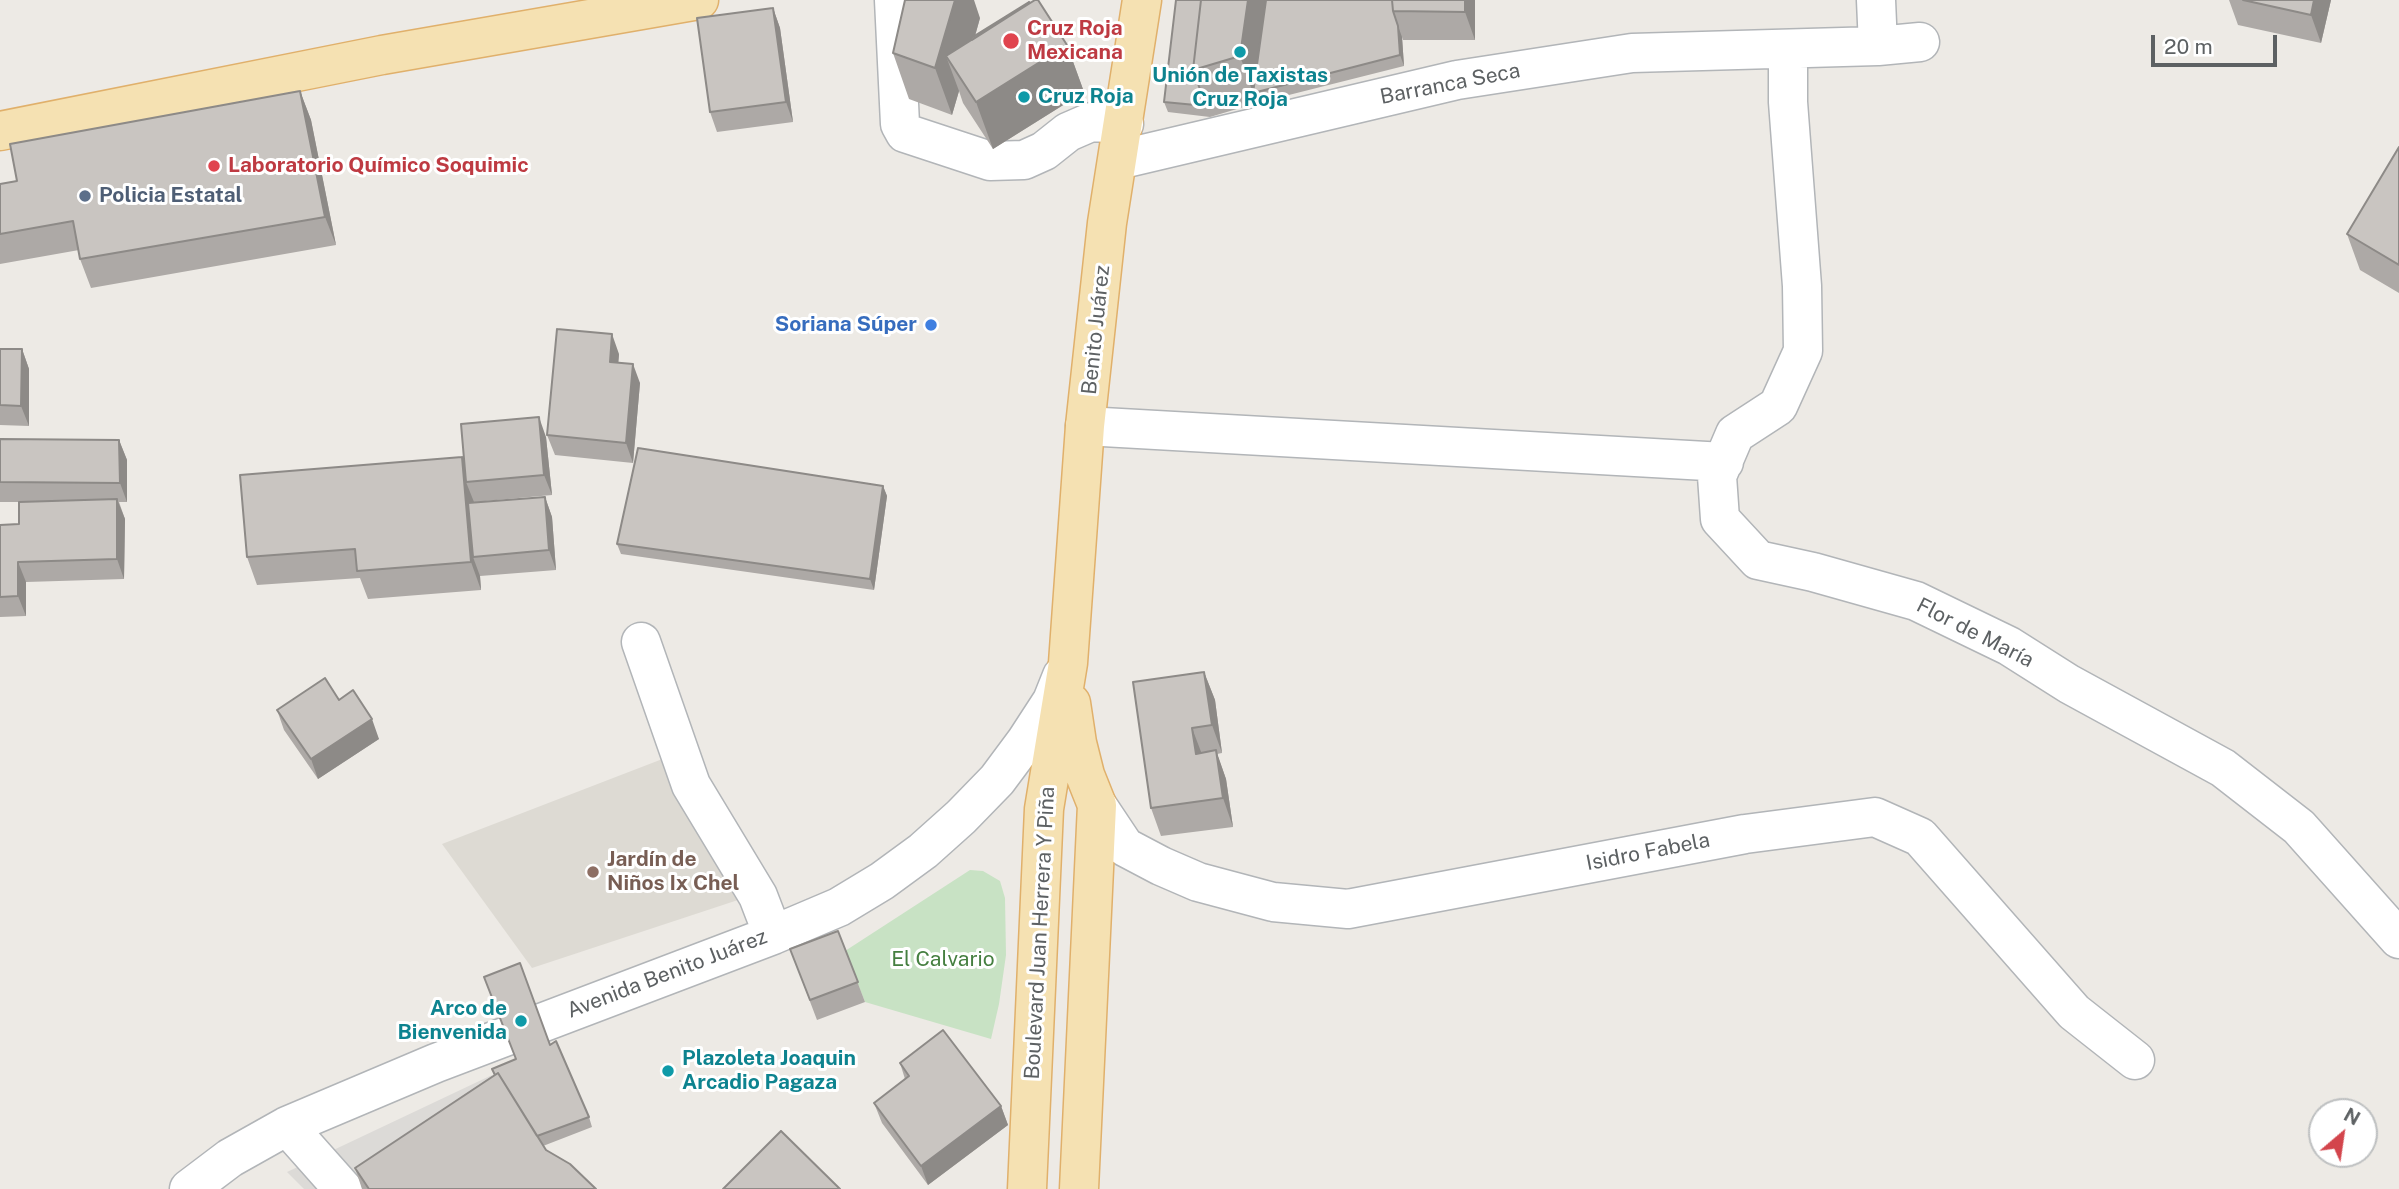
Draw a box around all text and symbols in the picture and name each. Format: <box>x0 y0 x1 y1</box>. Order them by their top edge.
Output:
place label: Cruz Roja Mexicana <box>1027 16 1123 66</box>
scale bar <box>2154 21 2280 65</box>
marker: Cruz Roja Mexicana <box>1001 31 1021 51</box>
text: 20 m <box>2164 34 2213 59</box>
marker: Unión de Taxistas Cruz Roja <box>1232 44 1248 60</box>
street label: Barranca Seca <box>1378 58 1522 110</box>
place label: Unión de Taxistas Cruz Roja <box>1152 63 1328 113</box>
place label: Cruz Roja <box>1038 84 1134 110</box>
marker: Cruz Roja <box>1016 89 1032 105</box>
place label: Laboratorio Químico Soquimic <box>228 153 529 179</box>
marker: Laboratorio Químico Soquimic <box>206 158 222 174</box>
place label: Policia Estatal <box>99 183 242 209</box>
marker: Policia Estatal <box>77 188 93 204</box>
street label: Benito Juárez <box>1077 264 1115 396</box>
place label: Soriana Súper <box>775 312 917 338</box>
marker: Soriana Súper <box>923 317 939 333</box>
street label: Flor de María <box>1912 593 2038 673</box>
street label: Boulevard Juan Herrera Y Piña <box>1020 786 1060 1080</box>
street label: Isidro Fabela <box>1584 828 1712 876</box>
place label: Jardín de Niños Ix Chel <box>607 847 739 897</box>
marker: Jardín de Niños Ix Chel <box>585 864 601 880</box>
street label: Avenida Benito Juárez <box>563 924 771 1024</box>
park label: El Calvario <box>891 947 995 973</box>
place label: Arco de Bienvenida <box>397 996 507 1046</box>
marker: Arco de Bienvenida <box>513 1013 529 1029</box>
place label: Plazoleta Joaquin Arcadio Pagaza <box>682 1046 856 1096</box>
marker: Plazoleta Joaquin Arcadio Pagaza <box>660 1063 676 1079</box>
north arrow <box>2308 1098 2378 1168</box>
text: N <box>2340 1103 2364 1130</box>

